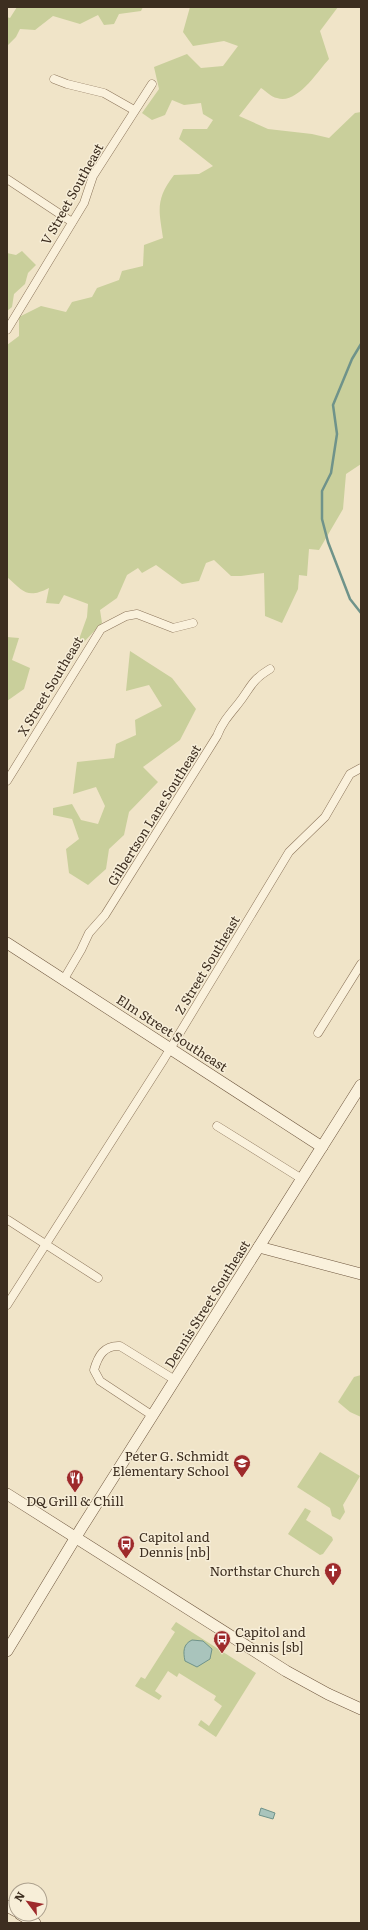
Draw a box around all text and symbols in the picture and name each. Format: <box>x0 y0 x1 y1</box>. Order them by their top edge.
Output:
street label: V Street Southeast <box>36 139 108 248</box>
street label: X Street Southeast <box>12 632 87 739</box>
street label: Gilbertson Lane Southeast <box>102 740 205 889</box>
street label: Z Street Southeast <box>169 911 244 1018</box>
street label: Elm Street Southeast <box>113 989 232 1076</box>
street label: Dennis Street Southeast <box>159 1235 254 1371</box>
place label: Peter G. Schmidt Elementary School <box>112 1446 230 1480</box>
school or university icon: Peter G. Schmidt Elementary School <box>232 1453 252 1478</box>
restaurant icon: DQ Grill & Chill <box>65 1468 85 1493</box>
place label: DQ Grill & Chill <box>26 1491 124 1510</box>
place label: Capitol and Dennis [nb] <box>139 1527 210 1561</box>
bus stop icon: Capitol and Dennis [nb] <box>116 1534 136 1559</box>
place label: Northstar Church <box>209 1561 320 1580</box>
church icon: Northstar Church <box>323 1561 343 1586</box>
place label: Capitol and Dennis [sb] <box>235 1622 306 1656</box>
bus stop icon: Capitol and Dennis [sb] <box>212 1629 232 1654</box>
north arrow <box>8 1882 48 1922</box>
text: N <box>9 1888 28 1904</box>

